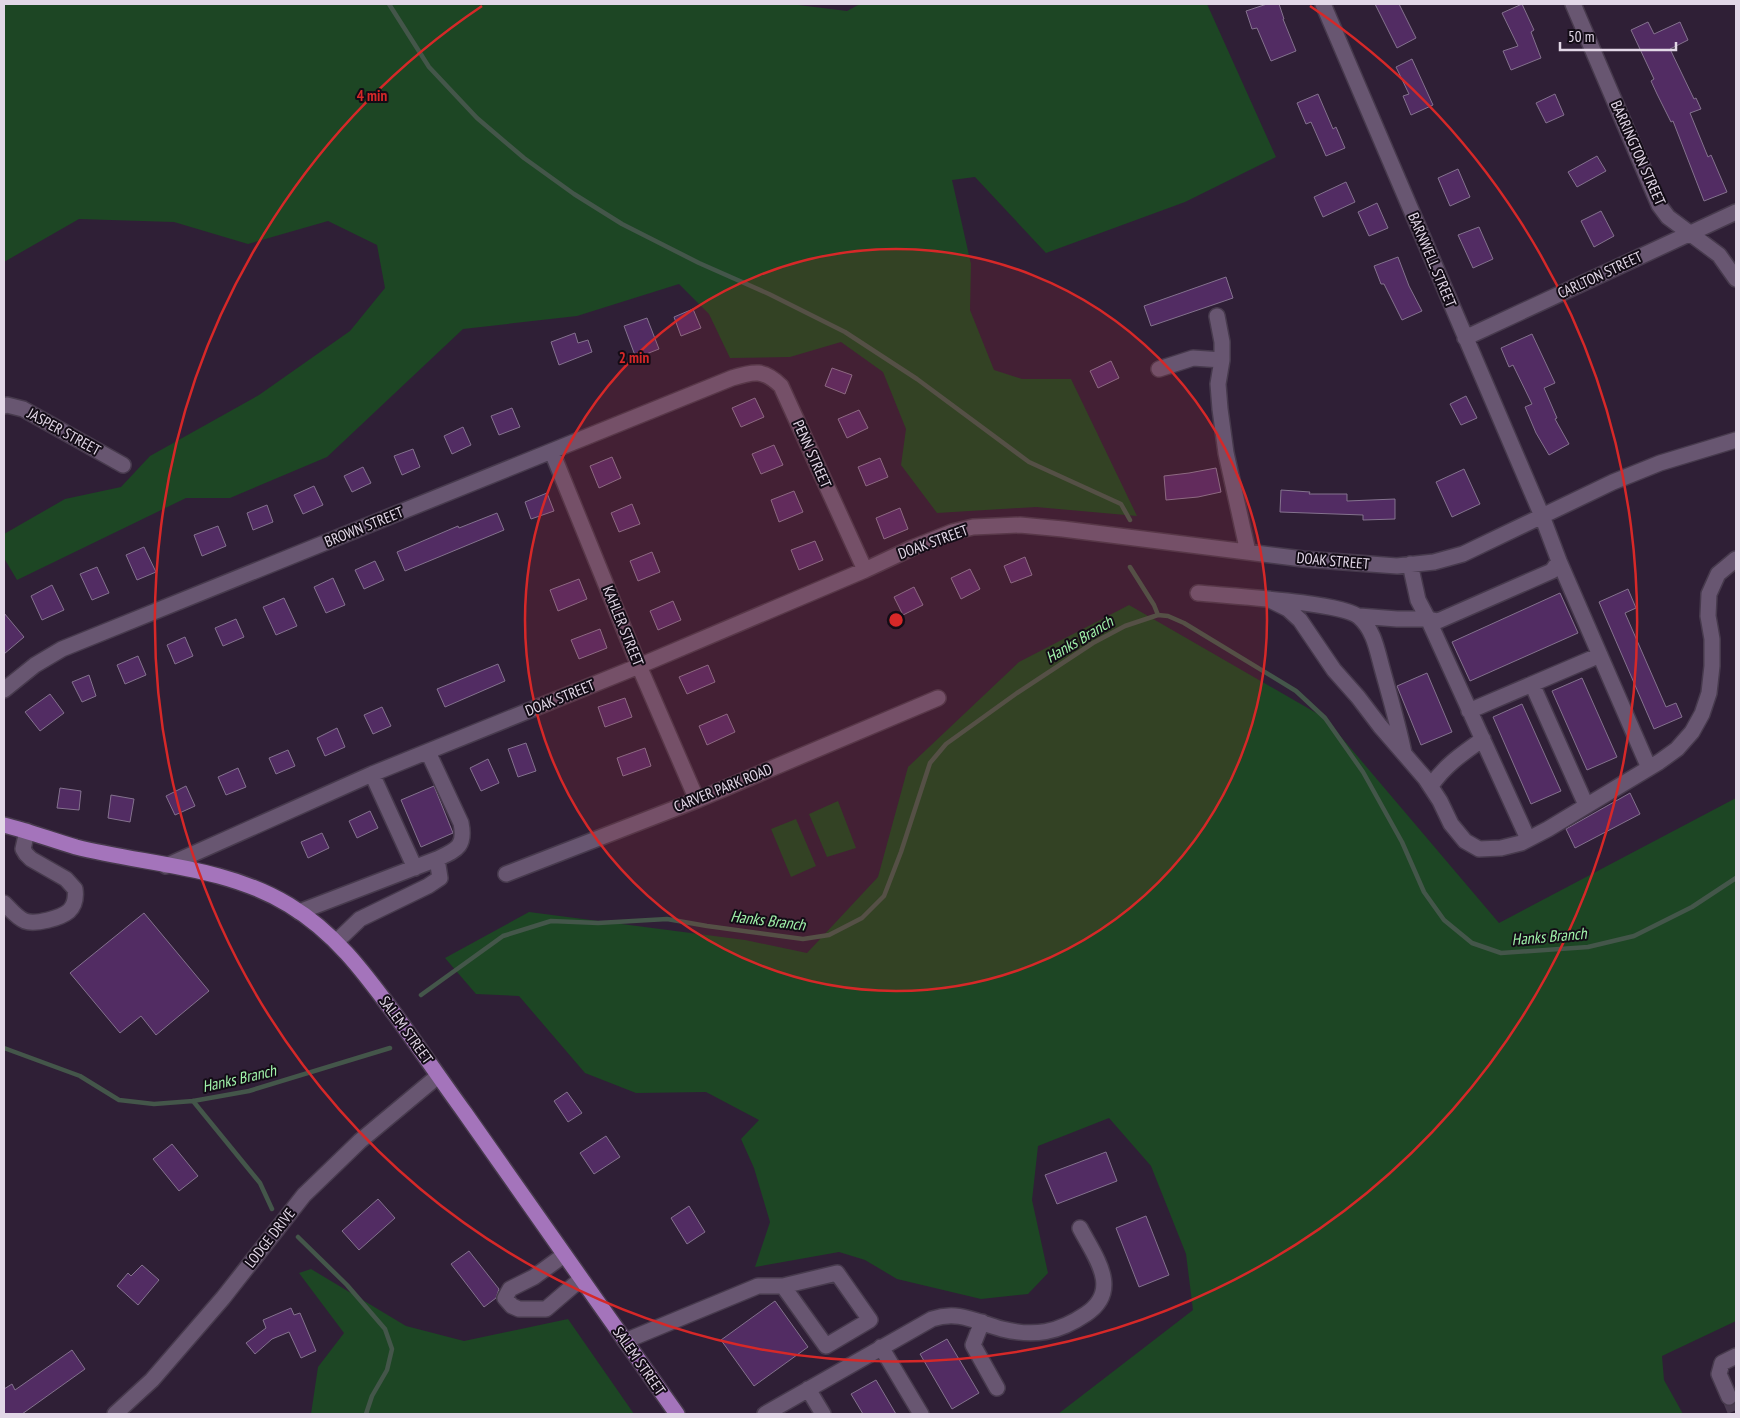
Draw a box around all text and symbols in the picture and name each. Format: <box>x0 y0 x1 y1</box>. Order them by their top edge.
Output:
scale bar <box>1560 20 1676 52</box>
text: 50 m <box>1568 27 1594 46</box>
text: 4 min <box>357 86 387 105</box>
street label: BARRINGTON STREET <box>1607 97 1670 209</box>
street label: BARNWELL STREET <box>1404 210 1461 310</box>
street label: CARLTON STREET <box>1555 247 1645 302</box>
text: 2 min <box>619 348 649 367</box>
street label: JASPER STREET <box>24 403 104 460</box>
street label: PENN STREET <box>789 417 836 491</box>
street label: BROWN STREET <box>322 502 406 551</box>
street label: DOAK STREET <box>895 520 971 563</box>
street label: DOAK STREET <box>1296 548 1371 573</box>
street label: KAHLER STREET <box>599 583 648 669</box>
centre of rings <box>887 611 905 629</box>
water label: Hanks Branch <box>1042 611 1117 667</box>
street label: DOAK STREET <box>522 675 597 720</box>
street label: CARVER PARK ROAD <box>671 759 775 816</box>
water label: Hanks Branch <box>730 905 807 935</box>
water label: Hanks Branch <box>1511 923 1588 949</box>
street label: SALEM STREET <box>376 992 437 1067</box>
water label: Hanks Branch <box>200 1060 279 1096</box>
street label: LODGE DRIVE <box>240 1204 299 1271</box>
street label: SALEM STREET <box>609 1323 670 1399</box>

